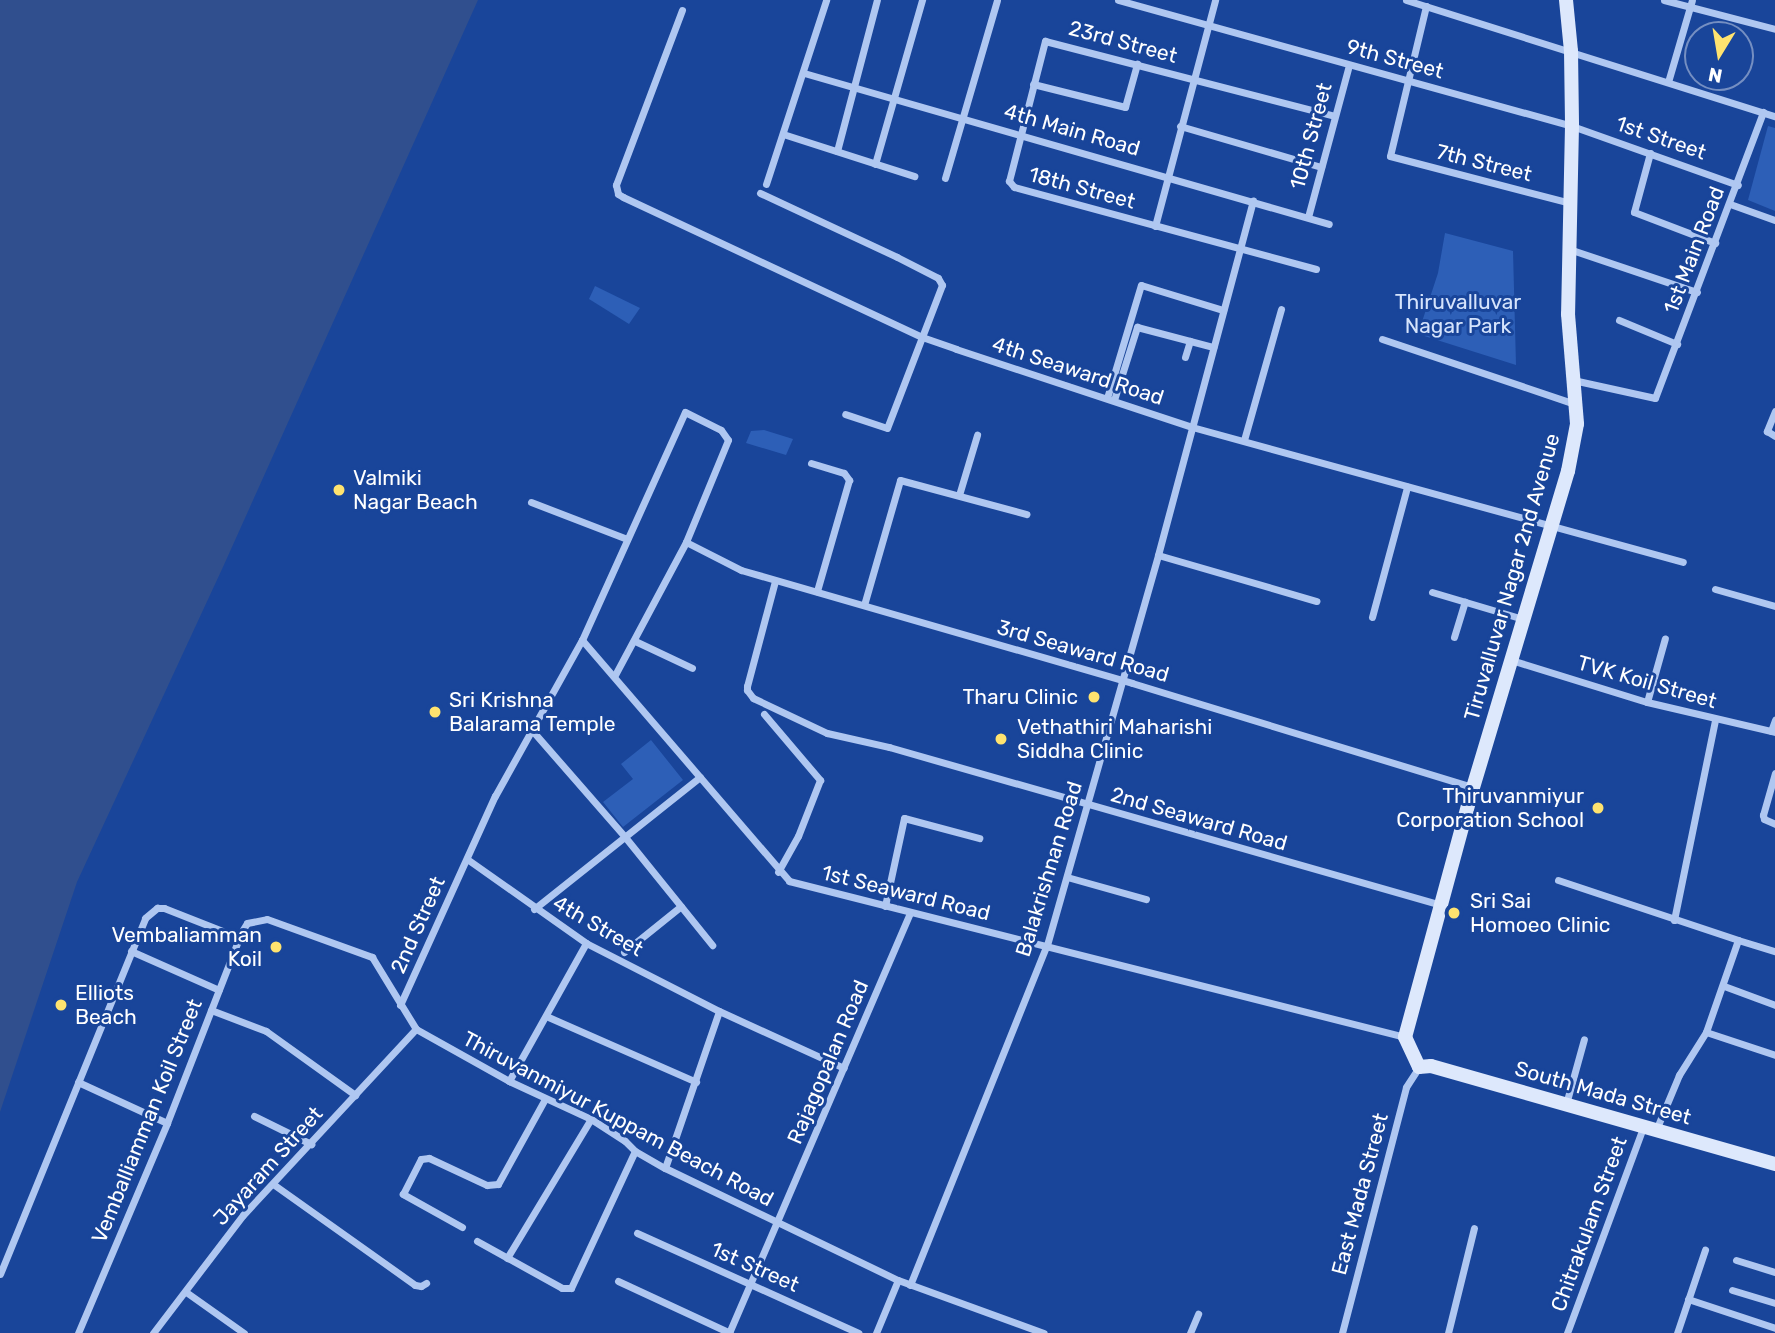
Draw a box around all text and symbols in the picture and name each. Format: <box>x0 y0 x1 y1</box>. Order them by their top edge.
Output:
street label: 23rd Street <box>1066 15 1180 69</box>
north arrow <box>1684 21 1754 91</box>
street label: 9th Street <box>1344 34 1446 84</box>
text: N <box>1706 63 1724 88</box>
street label: 10th Street <box>1285 80 1337 192</box>
street label: 4th Main Road <box>1001 99 1143 161</box>
street label: 1st Street <box>1613 111 1709 165</box>
street label: 7th Street <box>1434 139 1534 187</box>
street label: 18th Street <box>1026 162 1138 214</box>
street label: 1st Main Road <box>1658 183 1730 317</box>
park label: Thiruvalluvar Nagar Park <box>1395 289 1521 339</box>
street label: 4th Seaward Road <box>989 331 1167 411</box>
street label: Tiruvalluvar Nagar 2nd Avenue <box>1459 430 1565 724</box>
place label: Valmiki Nagar Beach <box>353 465 478 515</box>
marker: Valmiki Nagar Beach <box>331 482 347 498</box>
street label: 3rd Seaward Road <box>994 614 1172 688</box>
street label: TVK Koil Street <box>1574 650 1720 714</box>
place label: Tharu Clinic <box>963 684 1078 710</box>
place label: Sri Krishna Balarama Temple <box>449 687 616 737</box>
marker: Tharu Clinic <box>1084 687 1104 707</box>
marker: Sri Krishna Balarama Temple <box>427 704 443 720</box>
place label: Vethathiri Maharishi Siddha Clinic <box>1017 714 1212 764</box>
marker: Vethathiri Maharishi Siddha Clinic <box>991 729 1011 749</box>
street label: Balakrishnan Road <box>1010 778 1088 960</box>
street label: 2nd Seaward Road <box>1108 782 1290 856</box>
place label: Thiruvanmiyur Corporation School <box>1396 783 1584 833</box>
marker: Thiruvanmiyur Corporation School <box>1590 800 1606 816</box>
street label: 1st Seaward Road <box>819 860 993 926</box>
street label: 2nd Street <box>385 873 451 977</box>
place label: Sri Sai Homoeo Clinic <box>1470 888 1610 938</box>
street label: 4th Street <box>548 890 648 962</box>
marker: Sri Sai Homoeo Clinic <box>1444 903 1464 923</box>
place label: Vembaliamman Koil <box>111 922 262 972</box>
marker: Vembaliamman Koil <box>268 939 284 955</box>
street label: Rajagopalan Road <box>782 976 874 1148</box>
place label: Elliots Beach <box>75 980 137 1030</box>
street label: Vemballiamman Koil Street <box>86 995 208 1247</box>
marker: Elliots Beach <box>53 997 69 1013</box>
street label: Thiruvanmiyur Kuppam Beach Road <box>458 1026 778 1212</box>
street label: South Mada Street <box>1512 1056 1694 1130</box>
street label: Jayaram Street <box>208 1101 328 1231</box>
street label: East Mada Street <box>1326 1110 1394 1278</box>
street label: Chitrakulam Street <box>1546 1133 1632 1315</box>
street label: 1st Street <box>707 1236 803 1298</box>

